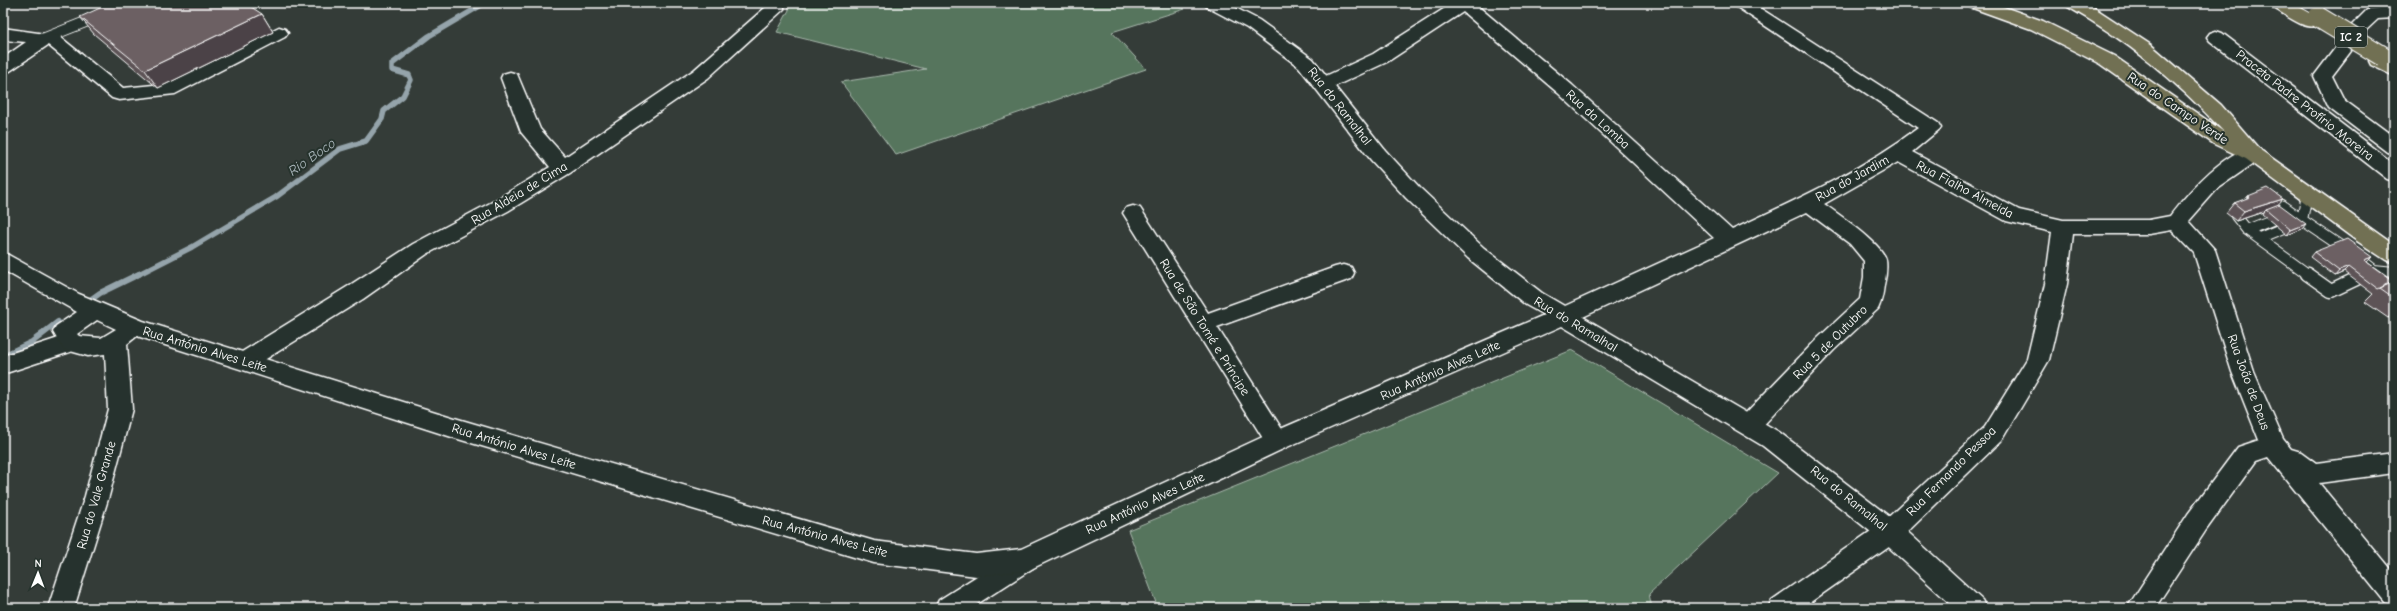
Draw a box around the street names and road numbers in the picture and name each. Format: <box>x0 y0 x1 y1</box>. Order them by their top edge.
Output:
road number: IC 2 <box>2335 27 2367 47</box>
street label: Praceta Padre Profírio Moreira <box>2233 46 2377 164</box>
street label: Rua do Ramalhal <box>1305 64 1375 148</box>
street label: Rua do Campo Verde <box>2125 69 2232 147</box>
street label: Rua da Lomba <box>1563 86 1633 152</box>
street label: Rua do Jardim <box>1813 152 1891 204</box>
street label: Rua Fialho Almeida <box>1914 157 2016 221</box>
street label: Rua Aldeia de Cima <box>468 158 570 228</box>
street label: Rua de São Tomé e Príncipe <box>1157 256 1254 399</box>
street label: Rua do Ramalhal <box>1532 293 1620 355</box>
street label: Rua 5 de Outubro <box>1790 302 1870 382</box>
street label: Rua António Alves Leite <box>141 323 269 375</box>
street label: Rua João de Deus <box>2225 332 2273 432</box>
street label: Rua António Alves Leite <box>1378 337 1503 403</box>
street label: Rua António Alves Leite <box>450 420 578 472</box>
street label: Rua Fernando Pessoa <box>1903 423 1999 519</box>
street label: Rua do Vale Grande <box>73 439 119 551</box>
street label: Rua do Ramalhal <box>1807 462 1891 534</box>
street label: Rua António Alves Leite <box>1083 469 1207 537</box>
street label: Rua António Alves Leite <box>761 512 890 560</box>

